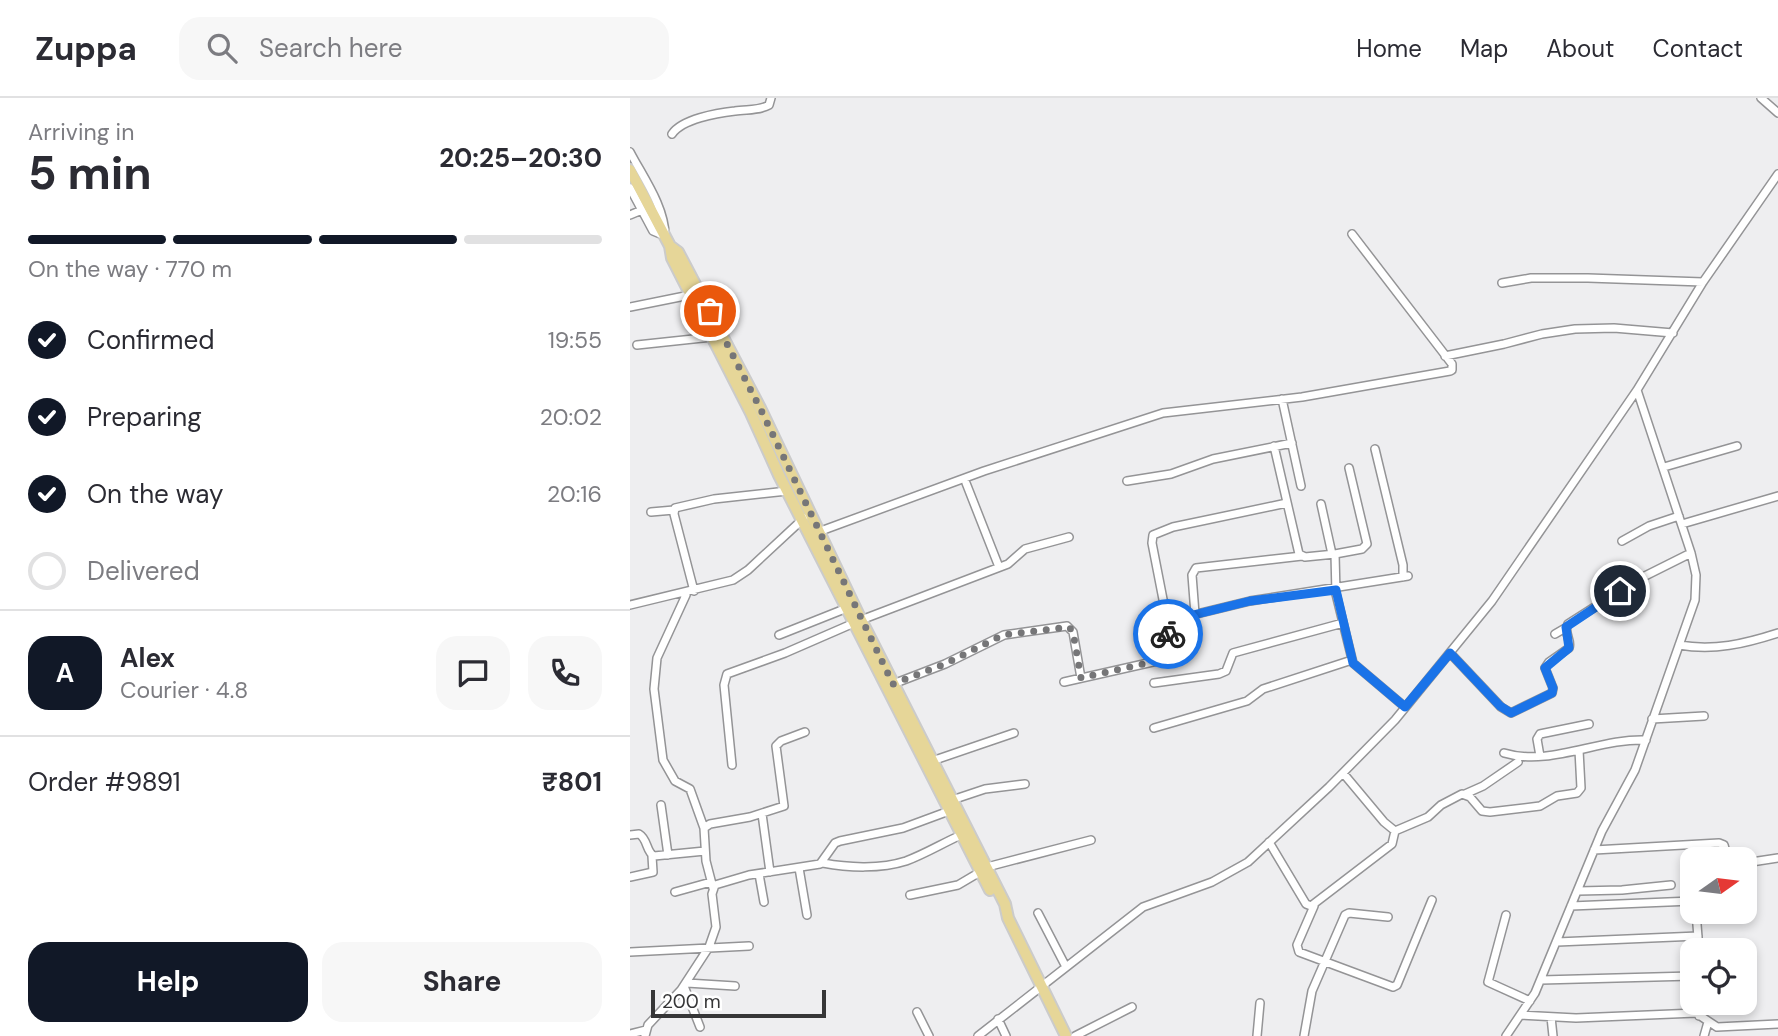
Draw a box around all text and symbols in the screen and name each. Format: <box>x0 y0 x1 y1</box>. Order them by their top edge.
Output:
search box <box>179 17 669 80</box>
text: Zuppa <box>35 27 137 70</box>
icon: search <box>203 29 241 67</box>
text: Search here <box>259 31 402 65</box>
text: Home <box>1356 33 1422 64</box>
text: Map <box>1460 33 1508 64</box>
text: About <box>1546 33 1615 64</box>
text: Contact <box>1653 33 1743 64</box>
text: Arriving in <box>28 117 134 147</box>
text: 20:25–20:30 <box>439 141 602 175</box>
text: 5 min <box>28 143 152 203</box>
text: On the way · 770 m <box>28 254 232 284</box>
pin <box>680 281 740 341</box>
icon: bag <box>691 292 729 330</box>
icon: check <box>28 321 66 359</box>
text: Confirmed <box>87 323 214 357</box>
text: 19:55 <box>548 325 602 355</box>
icon: check <box>28 398 66 436</box>
text: Preparing <box>87 400 202 434</box>
text: 20:02 <box>540 402 602 432</box>
icon: check <box>28 475 66 513</box>
text: On the way <box>87 477 223 511</box>
text: 20:16 <box>547 479 602 509</box>
text: Delivered <box>87 554 200 588</box>
pin <box>1590 561 1650 621</box>
icon: home <box>1601 572 1639 610</box>
courier <box>1133 599 1203 669</box>
icon: bike <box>1149 615 1187 653</box>
button: chat <box>436 636 510 710</box>
button: phone <box>528 636 602 710</box>
text: Alex <box>120 641 175 675</box>
text: A <box>56 656 74 690</box>
text: Courier · 4.8 <box>120 675 248 705</box>
text: Order #9891 <box>28 765 181 799</box>
text: ₹801 <box>542 765 602 799</box>
north arrow <box>1680 847 1757 924</box>
map controls <box>1680 847 1757 1015</box>
button: locate <box>1680 938 1757 1015</box>
button: Help <box>28 942 308 1022</box>
button: Share <box>322 942 602 1022</box>
scale bar <box>651 987 826 1019</box>
text: 200 m <box>662 989 721 1014</box>

